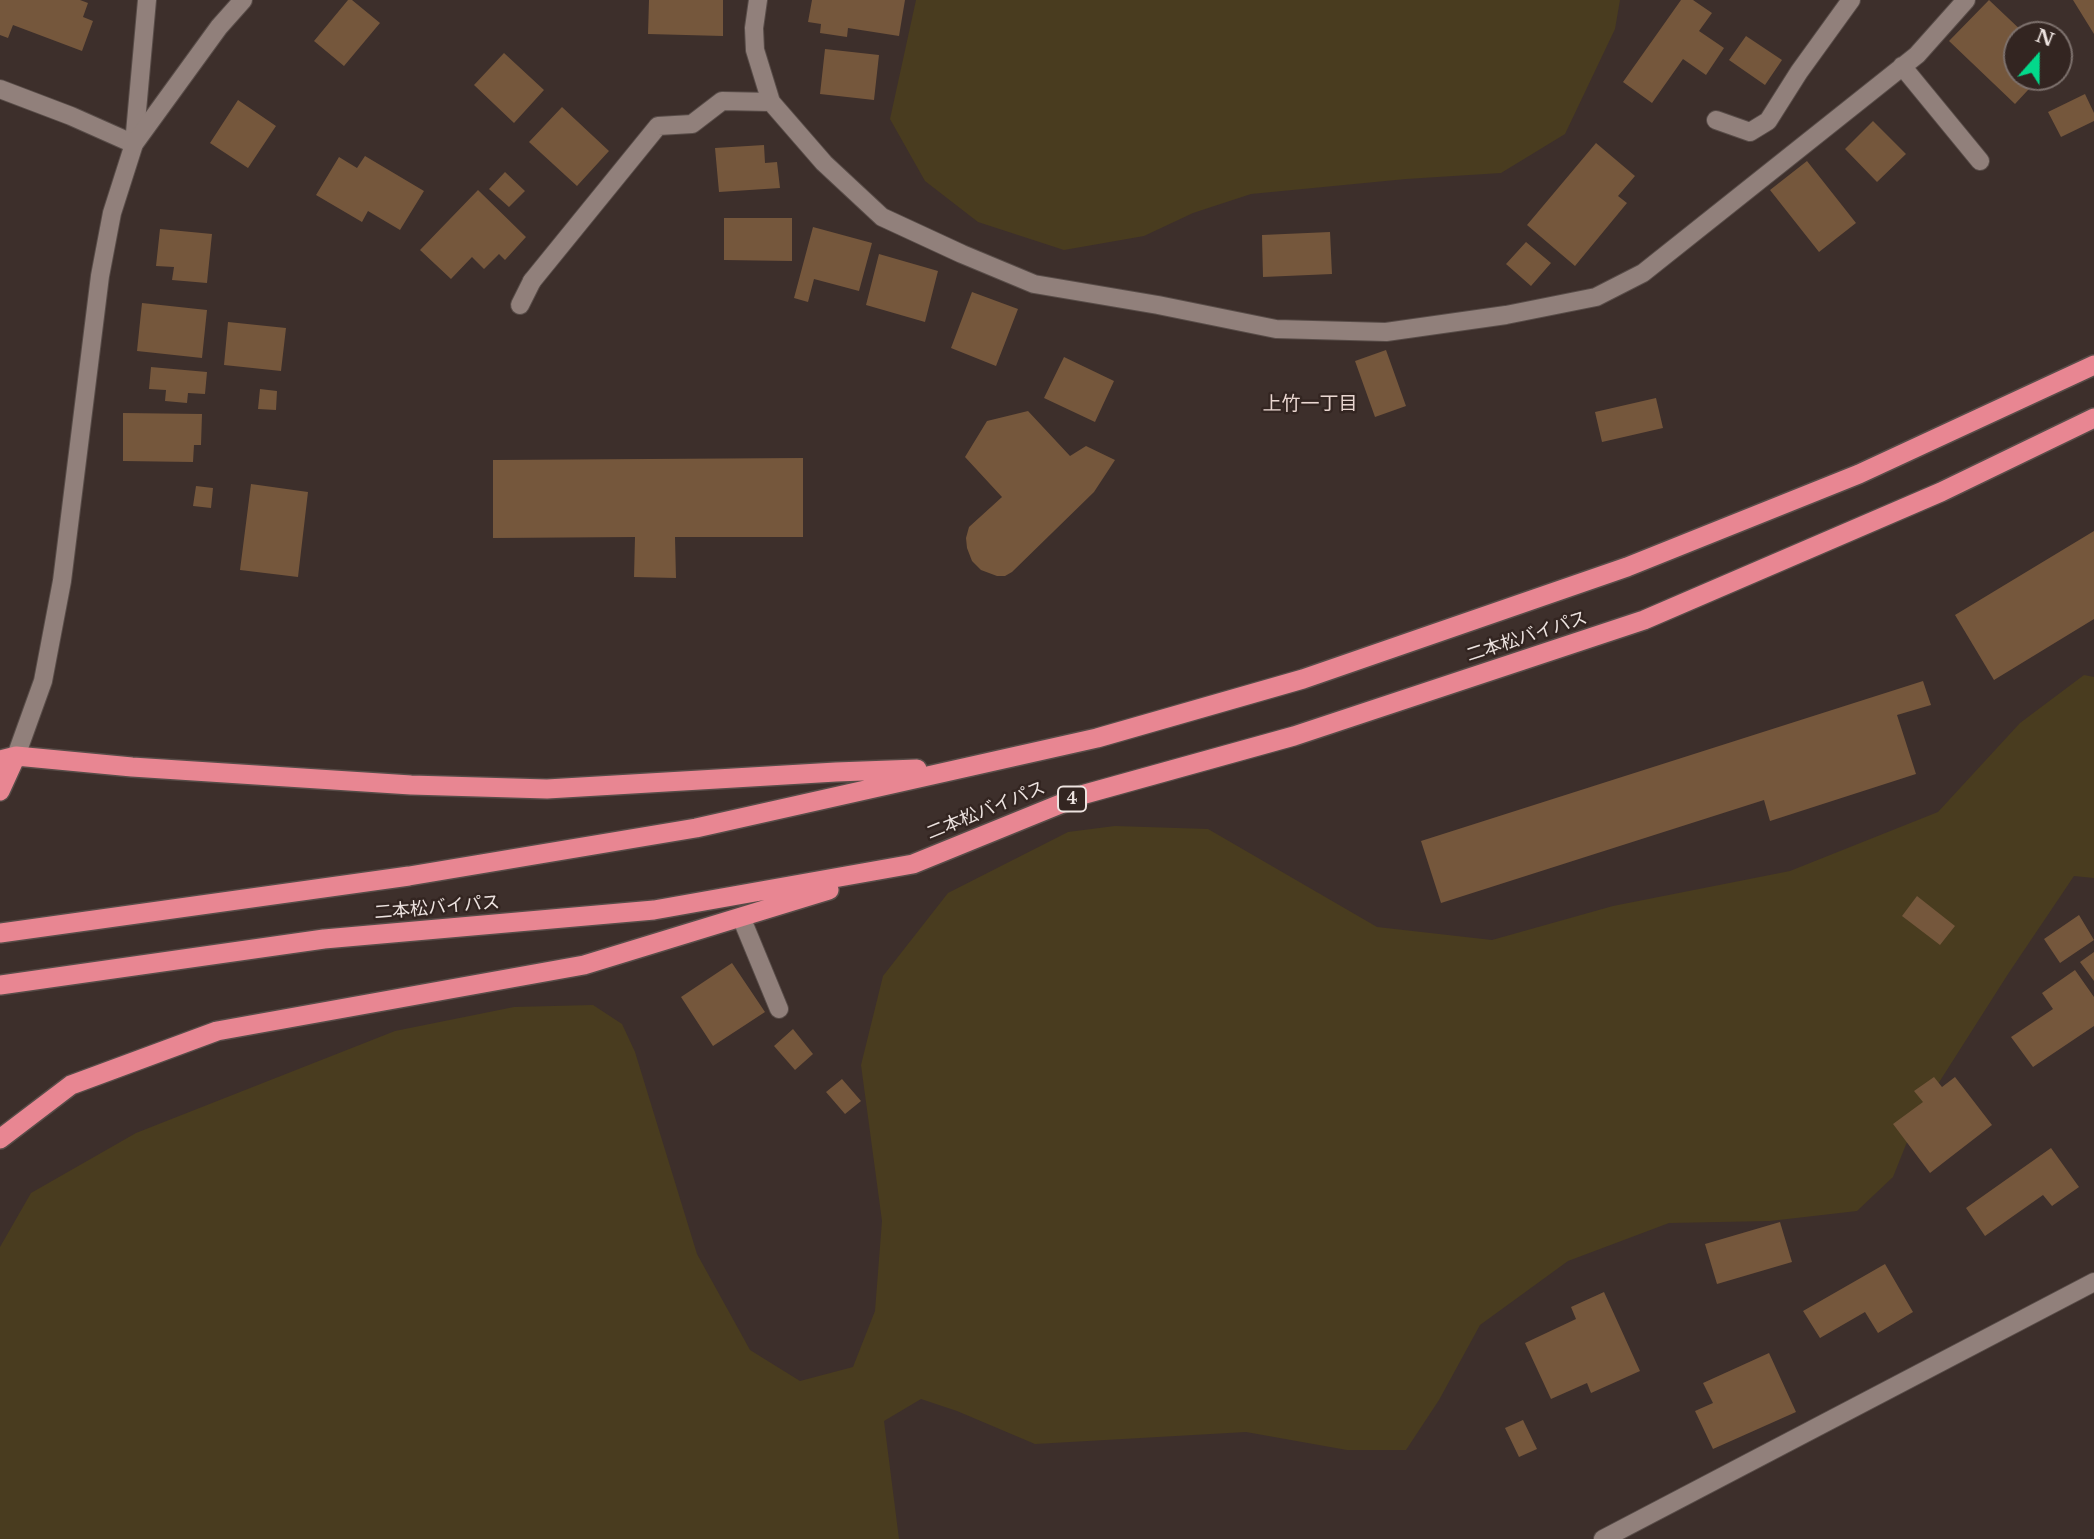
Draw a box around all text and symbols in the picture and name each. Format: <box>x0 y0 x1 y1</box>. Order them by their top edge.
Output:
north arrow <box>2003 21 2073 91</box>
text: N <box>2033 24 2057 52</box>
district label: 上竹一丁目 <box>1263 394 1357 416</box>
street label: 二本松バイパス <box>1464 607 1590 667</box>
street label: 二本松バイパス <box>924 777 1048 845</box>
road number: 4 <box>1058 786 1086 812</box>
street label: 二本松バイパス <box>373 892 501 924</box>

